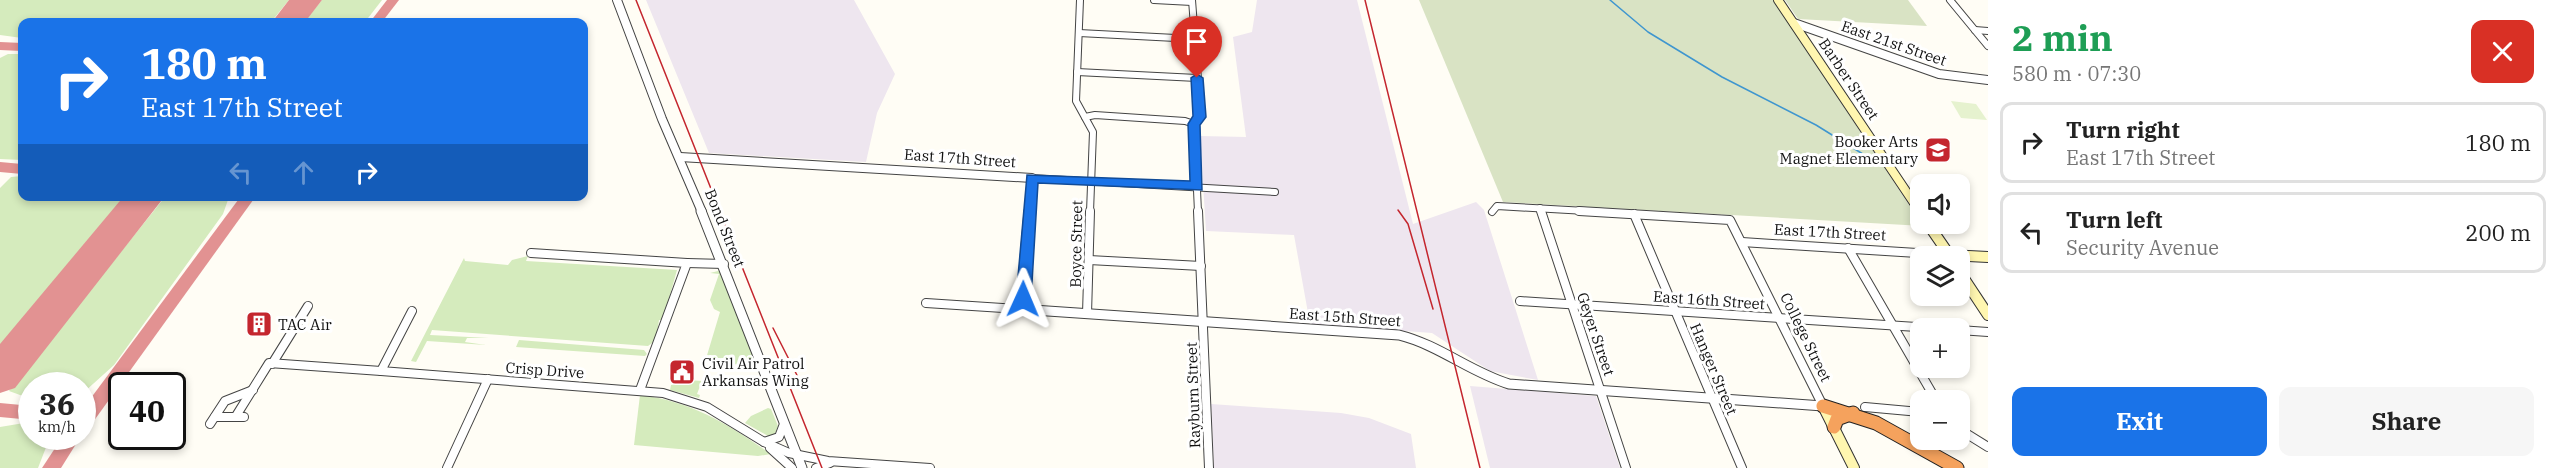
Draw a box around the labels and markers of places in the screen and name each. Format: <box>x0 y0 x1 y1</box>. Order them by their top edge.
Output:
pin <box>1171 16 1222 78</box>
place label: Booker Arts Magnet Elementary <box>1780 132 1918 168</box>
school or university icon: Booker Arts Magnet Elementary <box>1923 135 1953 165</box>
building icon: TAC Air <box>244 309 274 339</box>
place label: TAC Air <box>278 315 332 334</box>
place label: Civil Air Patrol Arkansas Wing <box>702 354 809 390</box>
public building icon: Civil Air Patrol Arkansas Wing <box>667 357 697 387</box>

